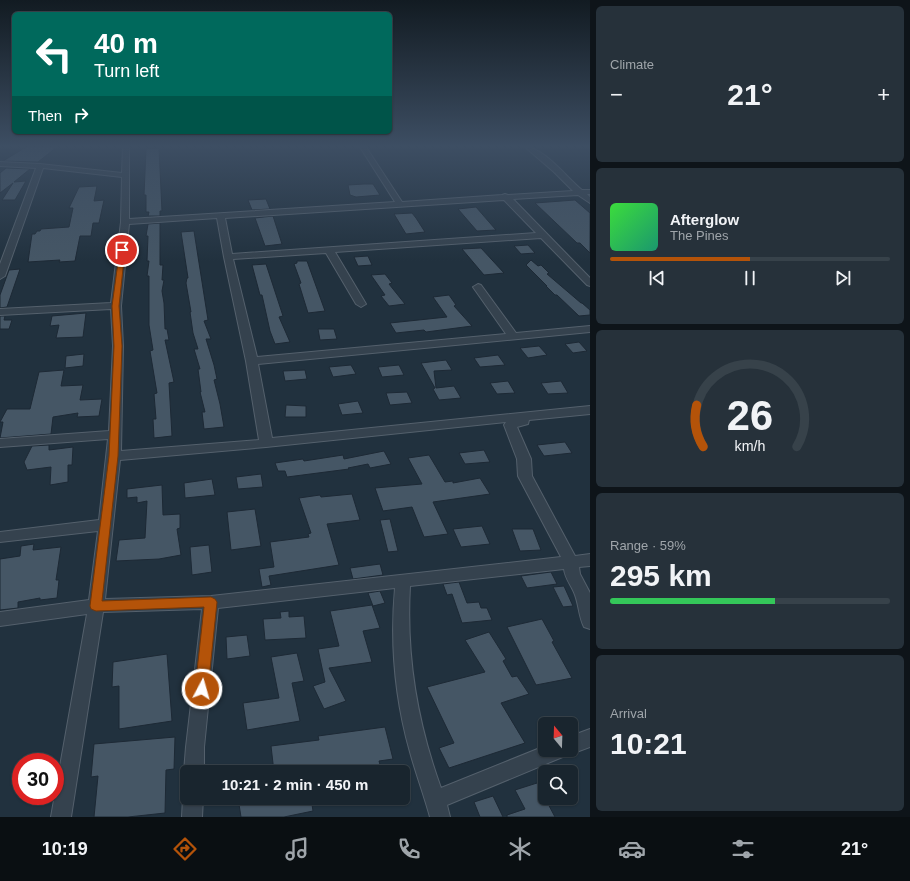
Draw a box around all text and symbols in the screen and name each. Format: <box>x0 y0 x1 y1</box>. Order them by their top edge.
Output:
icon: left <box>28 28 80 80</box>
text: 40 m <box>94 28 158 59</box>
text: Climate <box>610 57 654 72</box>
text: Turn left <box>94 61 159 81</box>
text: 21° <box>727 78 773 111</box>
text: − <box>610 82 623 107</box>
text: + <box>877 82 890 107</box>
icon: right <box>70 104 92 126</box>
text: Then <box>28 107 62 124</box>
text: Afterglow <box>670 211 739 228</box>
text: The Pines <box>670 228 729 243</box>
pin <box>105 233 139 267</box>
icon: arrive <box>111 239 133 261</box>
icon: previous <box>646 267 668 289</box>
icon: pause <box>739 267 761 289</box>
icon: next <box>832 267 854 289</box>
text: 26 <box>727 391 773 438</box>
text: km/h <box>735 437 766 453</box>
text: Range · 59% <box>610 538 686 553</box>
text: 295 km <box>610 559 712 592</box>
position arrow <box>181 668 223 710</box>
text: Arrival <box>610 706 647 721</box>
north arrow <box>538 717 578 757</box>
map controls <box>538 717 578 805</box>
text: 10:21 <box>610 727 687 760</box>
speed limit sign: 30 <box>12 753 64 805</box>
button: search <box>538 765 578 805</box>
text: 10:21 · 2 min · 450 m <box>222 776 368 793</box>
icon: directions <box>171 835 199 863</box>
icon: music <box>283 835 311 863</box>
icon: phone <box>395 835 423 863</box>
icon: climate <box>506 835 534 863</box>
icon: car <box>618 835 646 863</box>
icon: filters <box>729 835 757 863</box>
text: 10:19 <box>42 839 88 859</box>
text: 21° <box>841 839 868 859</box>

